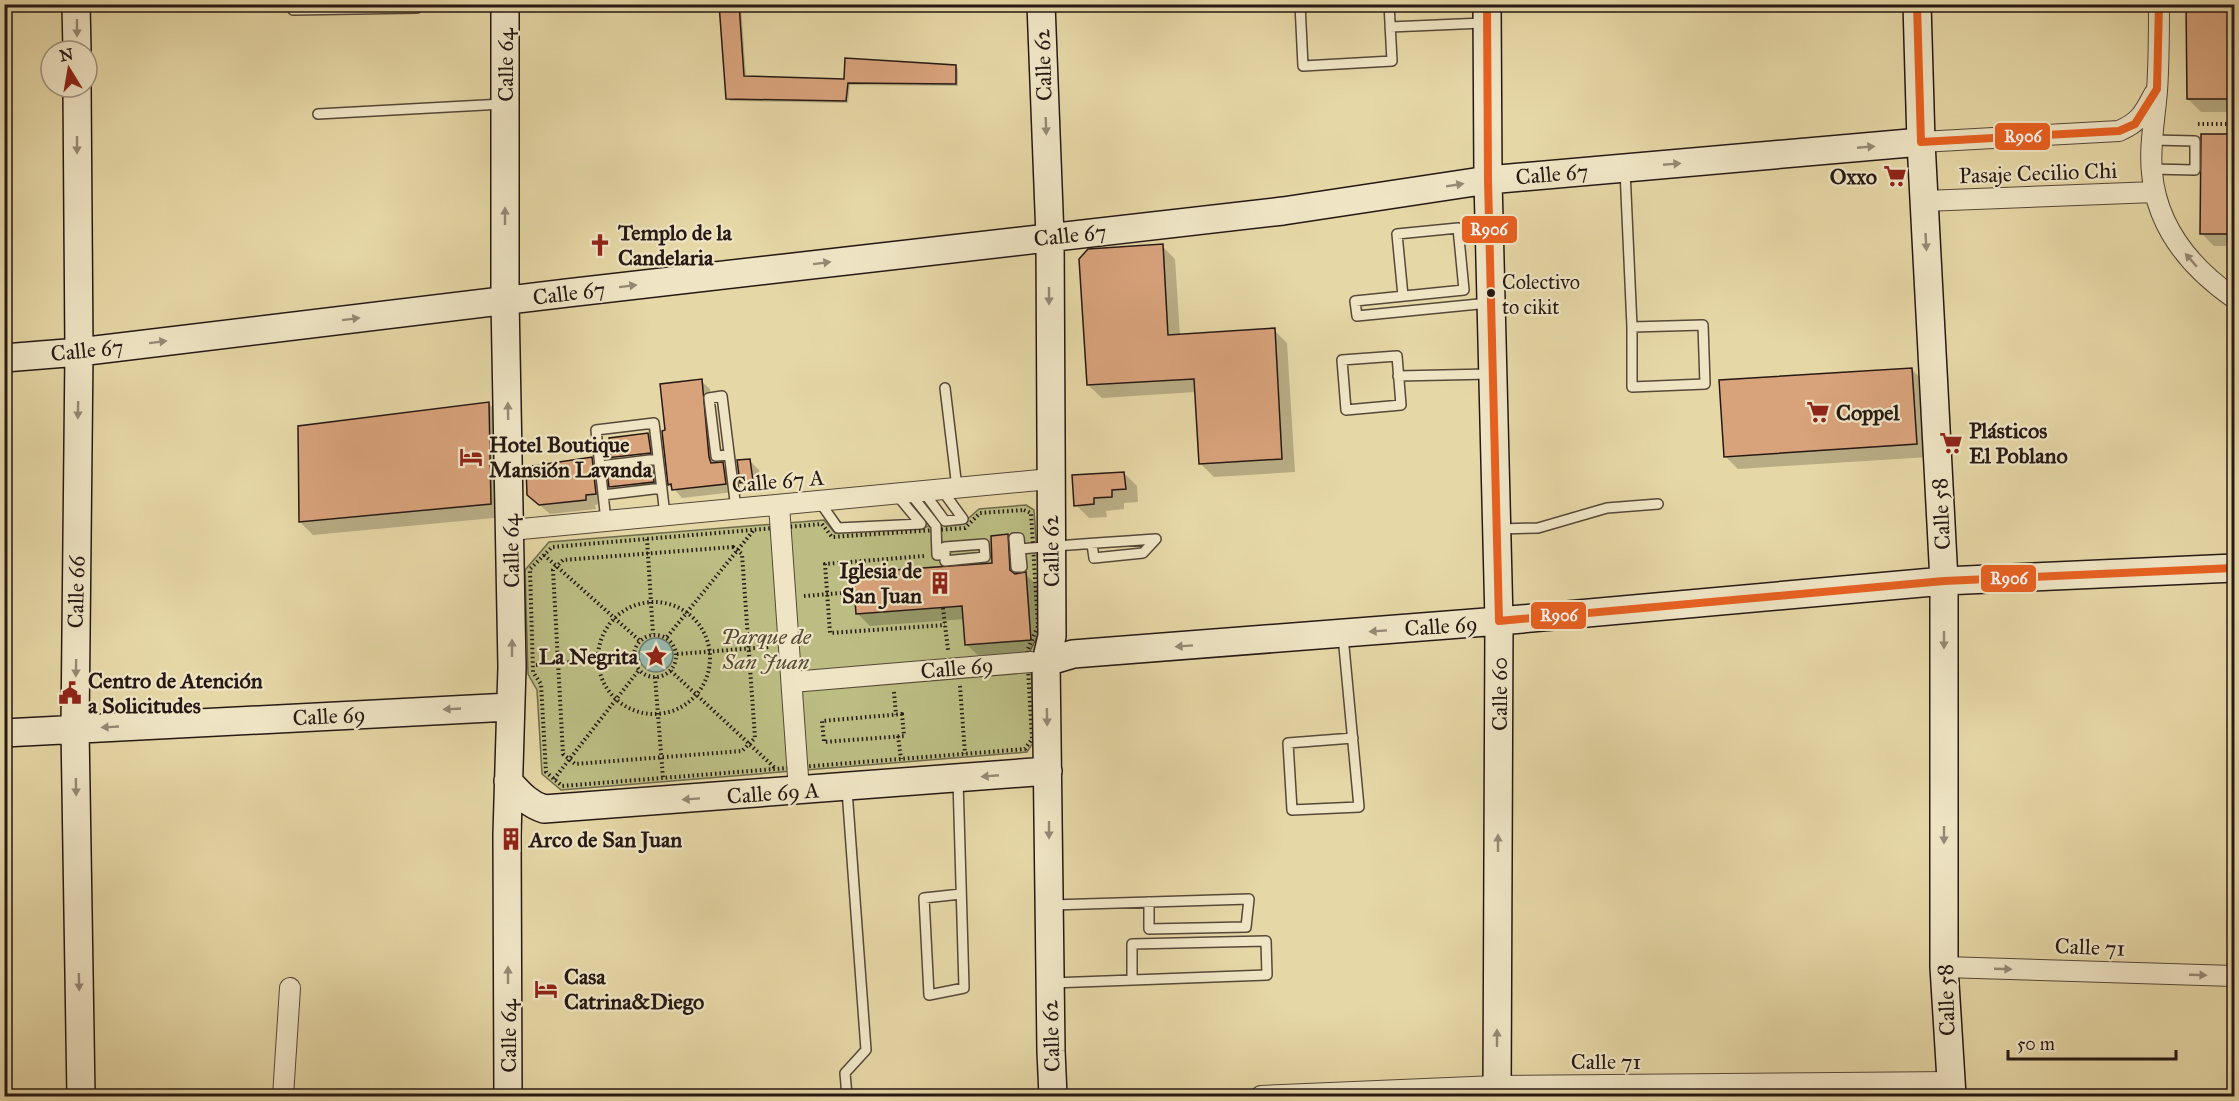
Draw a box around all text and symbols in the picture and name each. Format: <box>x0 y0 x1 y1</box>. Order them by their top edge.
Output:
one-way arrow <box>72 18 81 37</box>
street label: Calle 64 <box>492 27 519 102</box>
street label: Calle 62 <box>1028 28 1058 102</box>
north arrow <box>39 39 99 99</box>
text: N <box>58 44 75 65</box>
one-way arrow <box>1041 116 1050 135</box>
line badge: R906 <box>1994 122 2051 151</box>
text: R906 <box>2004 127 2042 147</box>
one-way arrow <box>72 136 82 155</box>
one-way arrow <box>1857 142 1876 152</box>
street label: Calle 67 <box>1514 157 1590 191</box>
street label: Pasaje Cecilio Chi <box>1958 157 2118 189</box>
one-way arrow <box>1663 159 1682 169</box>
place label: Oxxo <box>1830 163 1877 190</box>
supermarket icon: Oxxo <box>1882 163 1908 189</box>
one-way arrow <box>1446 181 1465 190</box>
one-way arrow <box>500 207 510 226</box>
line badge: R906 <box>1461 215 1518 244</box>
street label: Calle 67 <box>1032 218 1108 252</box>
place label: Templo de la Candelaria <box>617 219 733 271</box>
text: R906 <box>1470 220 1508 240</box>
church icon: Templo de la Candelaria <box>587 232 613 258</box>
one-way arrow <box>1921 233 1930 252</box>
one-way arrow <box>2184 252 2197 268</box>
one-way arrow <box>813 258 832 268</box>
place label: Colectivo to cikit <box>1502 270 1580 319</box>
street label: Calle 67 <box>531 275 607 311</box>
one-way arrow <box>619 281 638 290</box>
one-way arrow <box>1044 286 1054 305</box>
marker: Colectivo to cikit <box>1485 287 1497 299</box>
one-way arrow <box>342 314 361 323</box>
street label: Calle 67 <box>49 333 125 367</box>
one-way arrow <box>148 337 167 347</box>
supermarket icon: Coppel <box>1805 399 1831 425</box>
place label: Coppel <box>1836 399 1900 426</box>
one-way arrow <box>73 401 83 420</box>
one-way arrow <box>503 402 513 421</box>
place label: Plásticos El Poblano <box>1969 417 2068 469</box>
supermarket icon: Plásticos El Poblano <box>1938 430 1964 456</box>
place label: Hotel Boutique Mansión Lavanda <box>489 431 653 483</box>
hotel icon: Hotel Boutique Mansión Lavanda <box>458 444 484 470</box>
street label: Calle 67 A <box>731 464 825 498</box>
street label: Calle 58 <box>1926 477 1956 551</box>
street label: Calle 64 <box>497 513 525 588</box>
street label: Calle 62 <box>1037 515 1065 587</box>
street label: Calle 66 <box>62 555 90 629</box>
place label: Iglesia de San Juan <box>839 557 922 610</box>
line badge: R906 <box>1980 564 2037 593</box>
text: R906 <box>1990 569 2028 589</box>
building icon: Iglesia de San Juan <box>927 570 953 596</box>
line badge: R906 <box>1530 601 1587 630</box>
text: R906 <box>1540 606 1578 626</box>
street label: Calle 69 <box>1404 610 1478 642</box>
park label: Parque de San Juan <box>721 623 812 675</box>
one-way arrow <box>1369 626 1388 636</box>
one-way arrow <box>1939 630 1949 649</box>
one-way arrow <box>507 639 517 658</box>
one-way arrow <box>1174 641 1193 651</box>
place label: La Negrita <box>539 643 639 670</box>
place icon: La Negrita <box>643 643 669 669</box>
street label: Calle 69 <box>919 651 995 685</box>
street label: Calle 60 <box>1486 657 1513 731</box>
one-way arrow <box>71 659 81 678</box>
place label: Centro de Atención a Solicitudes <box>88 667 263 719</box>
public building icon: Centro de Atención a Solicitudes <box>57 680 83 706</box>
street label: Calle 69 <box>292 701 366 731</box>
one-way arrow <box>442 705 461 714</box>
one-way arrow <box>1043 707 1052 726</box>
one-way arrow <box>101 722 120 731</box>
one-way arrow <box>980 771 999 781</box>
street label: Calle 69 A <box>726 776 820 810</box>
one-way arrow <box>71 777 81 796</box>
one-way arrow <box>681 794 700 804</box>
one-way arrow <box>1044 820 1054 839</box>
one-way arrow <box>1939 825 1949 844</box>
building icon: Arco de San Juan <box>498 826 524 852</box>
place label: Arco de San Juan <box>527 826 682 854</box>
one-way arrow <box>1493 834 1503 853</box>
street label: Calle 71 <box>2054 932 2126 962</box>
place label: Casa Catrina&Diego <box>564 963 704 1015</box>
street label: Calle 58 <box>1931 964 1961 1036</box>
one-way arrow <box>1993 964 2012 973</box>
one-way arrow <box>503 966 513 985</box>
one-way arrow <box>2188 970 2207 979</box>
one-way arrow <box>74 972 84 991</box>
hotel icon: Casa Catrina&Diego <box>533 976 559 1002</box>
street label: Calle 64 <box>495 998 522 1073</box>
street label: Calle 62 <box>1036 999 1066 1073</box>
scale bar <box>2008 1023 2176 1061</box>
one-way arrow <box>1492 1029 1502 1048</box>
text: 50 m <box>2017 1033 2055 1055</box>
street label: Calle 71 <box>1571 1048 1641 1075</box>

